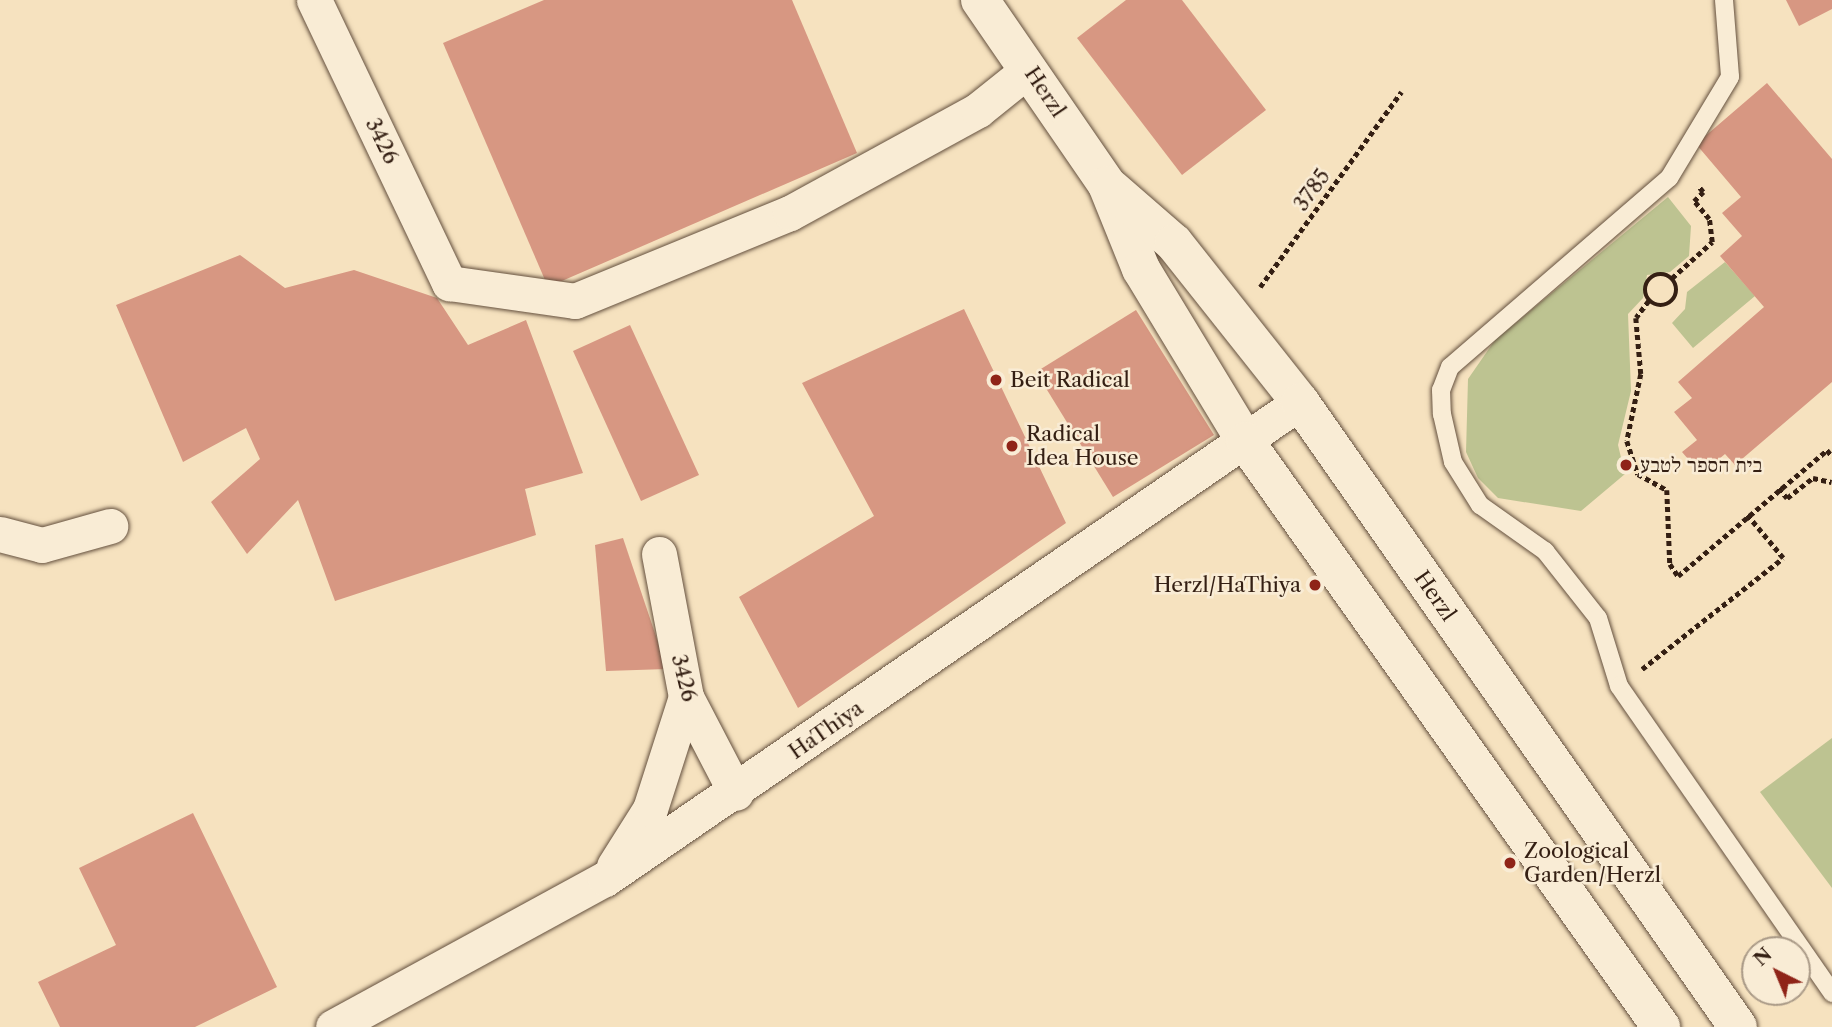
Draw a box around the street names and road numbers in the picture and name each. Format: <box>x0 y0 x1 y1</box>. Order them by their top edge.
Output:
street label: Herzl <box>1019 62 1071 122</box>
street label: 3426 <box>360 114 404 168</box>
street label: 3785 <box>1288 164 1336 216</box>
street label: Herzl <box>1409 566 1461 626</box>
street label: 3426 <box>666 652 702 704</box>
street label: HaThiya <box>784 695 868 765</box>

